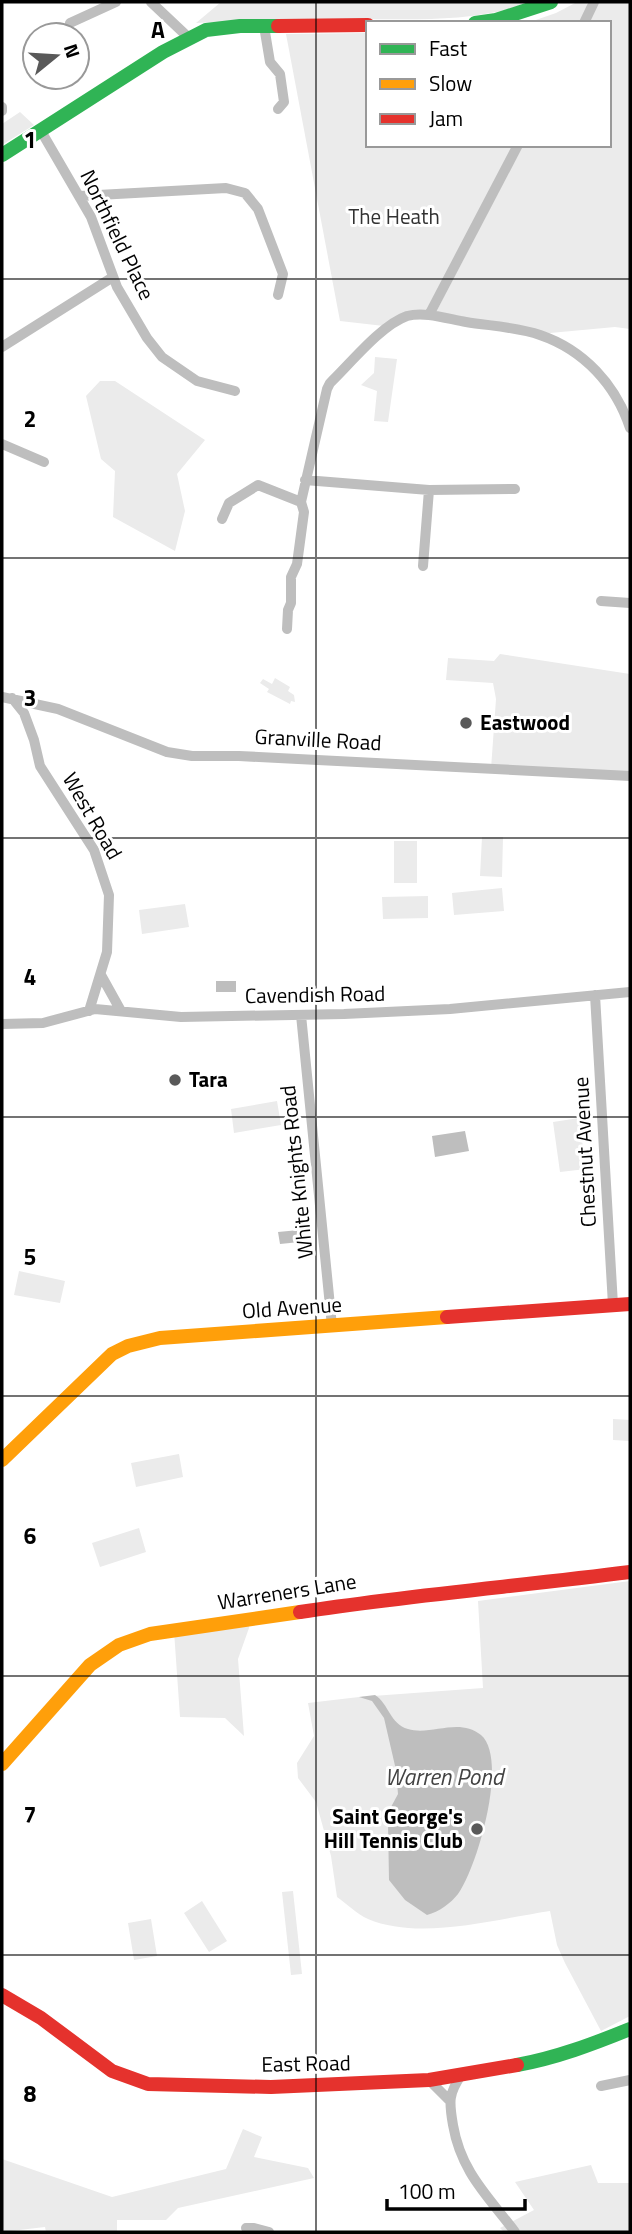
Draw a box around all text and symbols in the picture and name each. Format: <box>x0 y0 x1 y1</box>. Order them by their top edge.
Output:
text: A <box>151 12 165 47</box>
north arrow <box>21 21 91 91</box>
legend <box>366 21 611 147</box>
text: Fast <box>429 32 468 64</box>
text: N <box>57 40 88 61</box>
text: Slow <box>429 67 472 99</box>
text: Jam <box>429 102 463 134</box>
text: 1 <box>24 122 36 157</box>
street label: Northfield Place <box>73 164 163 305</box>
park label: The Heath <box>348 200 440 232</box>
text: 2 <box>24 401 36 436</box>
text: 3 <box>24 680 36 715</box>
place label: Eastwood <box>480 706 570 738</box>
marker: Eastwood <box>458 715 474 731</box>
street label: Granville Road <box>254 720 382 758</box>
street label: West Road <box>55 766 131 865</box>
text: 4 <box>24 959 36 994</box>
street label: Cavendish Road <box>244 977 385 1011</box>
place label: Tara <box>189 1063 228 1095</box>
marker: Tara <box>167 1072 183 1088</box>
street label: Chestnut Avenue <box>564 1076 604 1228</box>
street label: White Knights Road <box>271 1084 321 1260</box>
text: 5 <box>24 1239 36 1274</box>
street label: Old Avenue <box>241 1288 343 1326</box>
text: 6 <box>24 1518 37 1553</box>
street label: Warreners Lane <box>215 1564 358 1618</box>
water label: Warren Pond <box>385 1759 506 1794</box>
text: 7 <box>24 1797 36 1832</box>
place label: Saint George's Hill Tennis Club <box>324 1800 463 1856</box>
marker: Saint George's Hill Tennis Club <box>469 1821 485 1837</box>
street label: East Road <box>261 2046 351 2080</box>
text: 8 <box>24 2076 37 2111</box>
scale bar <box>387 2168 525 2212</box>
text: 100 m <box>398 2175 455 2207</box>

